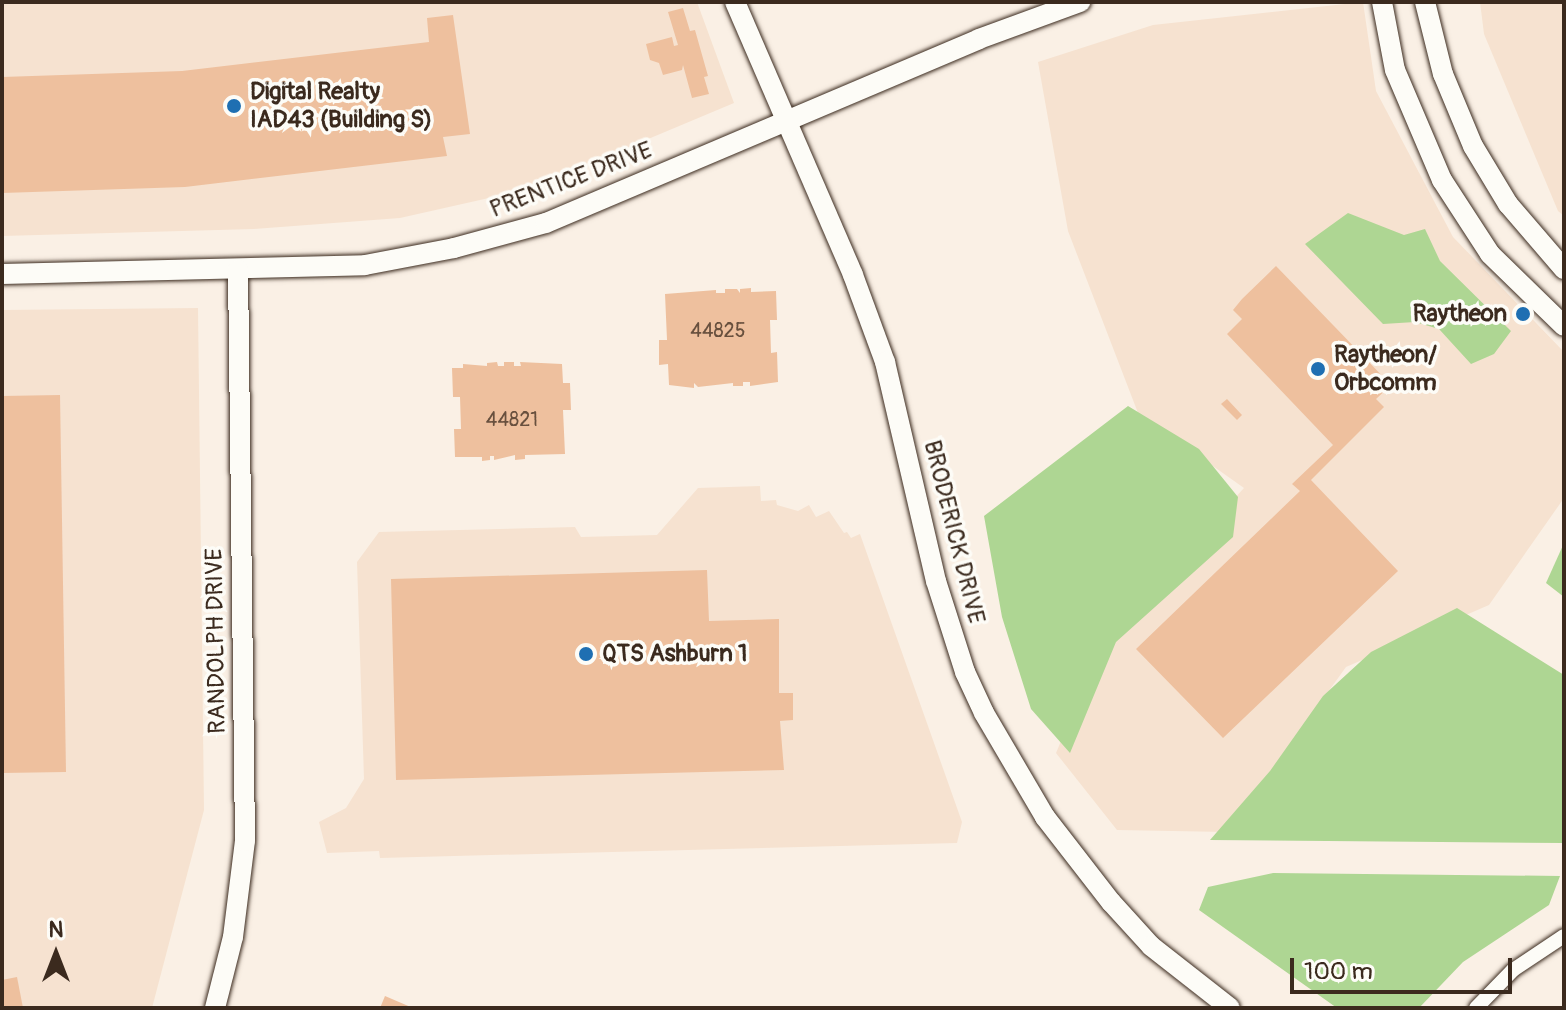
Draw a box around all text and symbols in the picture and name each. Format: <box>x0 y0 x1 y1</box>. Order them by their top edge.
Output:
place label: Digital Realty IAD43 (Building S) <box>250 78 432 134</box>
marker: Digital Realty IAD43 (Building S) <box>225 97 243 115</box>
street label: PRENTICE DRIVE <box>486 136 656 224</box>
place label: Raytheon <box>1413 300 1507 328</box>
marker: Raytheon <box>1514 305 1532 323</box>
house number: 44825 <box>690 318 746 342</box>
place label: Raytheon/ Orbcomm <box>1334 341 1437 397</box>
marker: Raytheon/ Orbcomm <box>1309 360 1327 378</box>
house number: 44821 <box>486 407 538 431</box>
street label: BRODERICK DRIVE <box>917 437 991 627</box>
street label: RANDOLPH DRIVE <box>200 548 232 734</box>
place label: QTS Ashburn 1 <box>602 640 747 668</box>
marker: QTS Ashburn 1 <box>577 645 595 663</box>
north arrow <box>16 914 96 994</box>
text: N <box>49 916 63 944</box>
scale bar <box>1294 942 1516 992</box>
text: 100 m <box>1304 957 1373 986</box>

